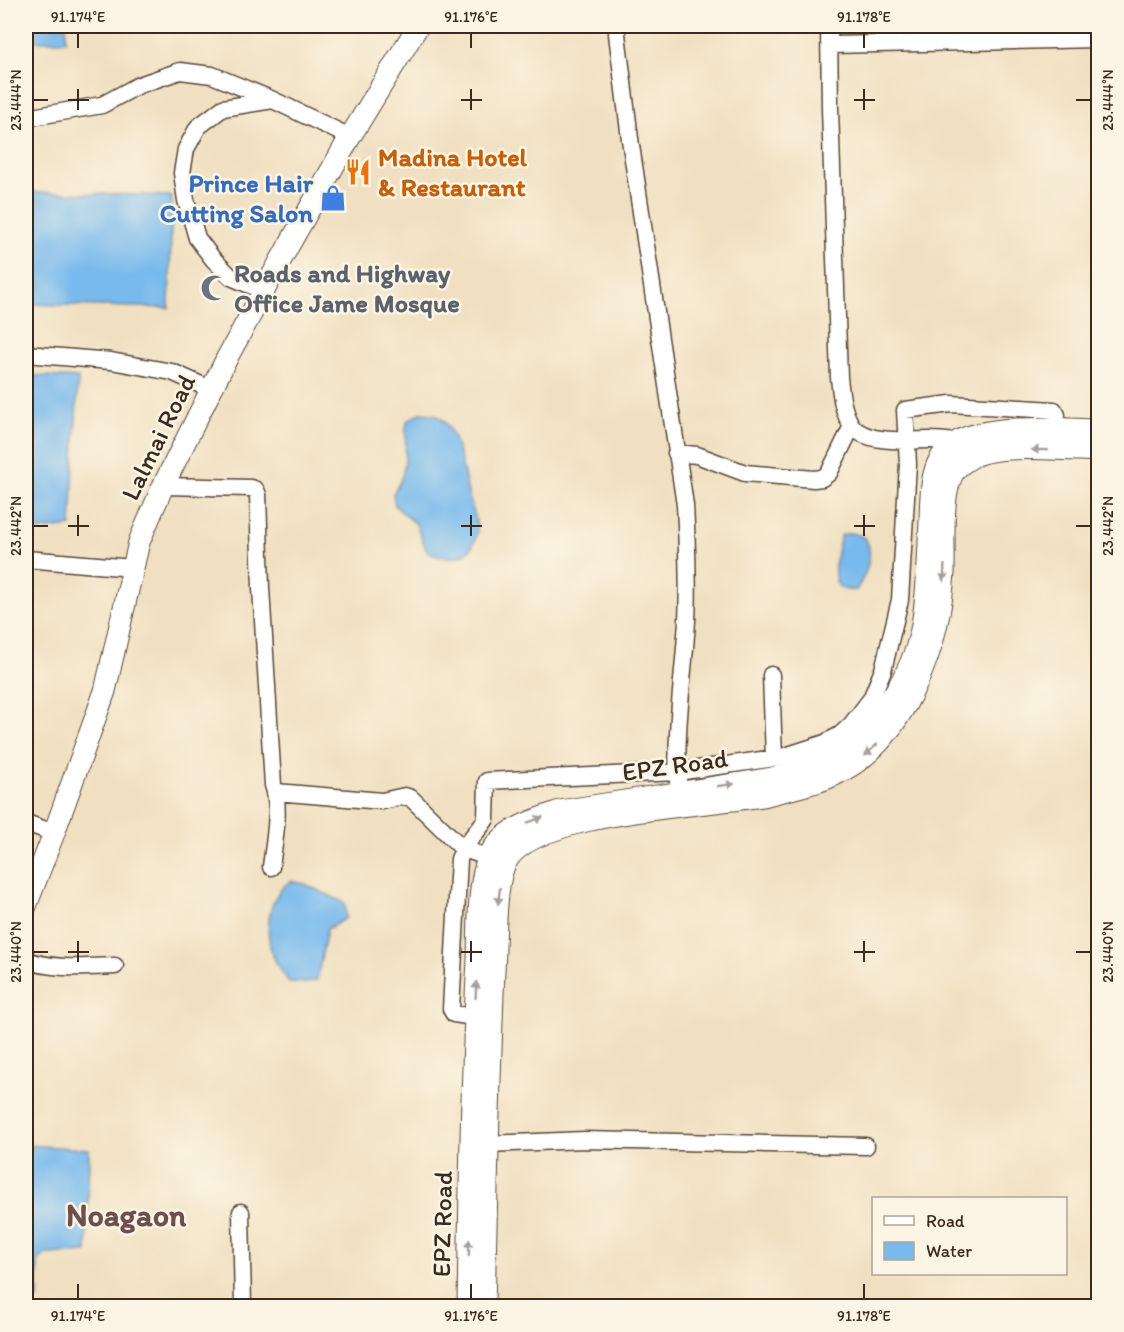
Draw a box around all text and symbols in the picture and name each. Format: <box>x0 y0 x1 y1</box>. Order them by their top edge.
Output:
text: 91.174°E <box>51 8 105 26</box>
text: 91.176°E <box>444 8 498 26</box>
text: 91.178°E <box>837 8 891 26</box>
text: 23.444°N <box>7 69 25 131</box>
text: 23.444°N <box>1099 69 1117 131</box>
place label: Madina Hotel & Restaurant <box>378 141 528 203</box>
restaurant icon: Madina Hotel & Restaurant <box>343 157 373 187</box>
place label: Prince Hair Cutting Salon <box>160 167 314 229</box>
shop icon: Prince Hair Cutting Salon <box>318 183 348 213</box>
place label: Roads and Highway Office Jame Mosque <box>234 257 460 319</box>
mosque icon: Roads and Highway Office Jame Mosque <box>199 273 229 303</box>
street label: Lalmai Road <box>114 368 203 505</box>
one-way arrow <box>1031 445 1050 455</box>
text: 23.442°N <box>7 496 25 556</box>
text: 23.442°N <box>1099 496 1117 556</box>
one-way arrow <box>939 564 948 583</box>
street label: EPZ Road <box>620 742 731 788</box>
one-way arrow <box>864 742 878 756</box>
one-way arrow <box>717 780 736 789</box>
one-way arrow <box>526 815 544 824</box>
one-way arrow <box>494 887 503 906</box>
text: 23.440°N <box>7 921 25 983</box>
text: 23.440°N <box>1099 921 1117 983</box>
one-way arrow <box>471 981 480 1000</box>
street label: EPZ Road <box>425 1170 459 1277</box>
district label: Noagaon <box>66 1196 187 1234</box>
legend <box>872 1197 1067 1275</box>
text: Road <box>926 1210 965 1232</box>
one-way arrow <box>464 1239 474 1258</box>
text: Water <box>926 1240 972 1262</box>
text: 91.174°E <box>51 1307 105 1325</box>
text: 91.176°E <box>444 1307 498 1325</box>
text: 91.178°E <box>837 1307 891 1325</box>

